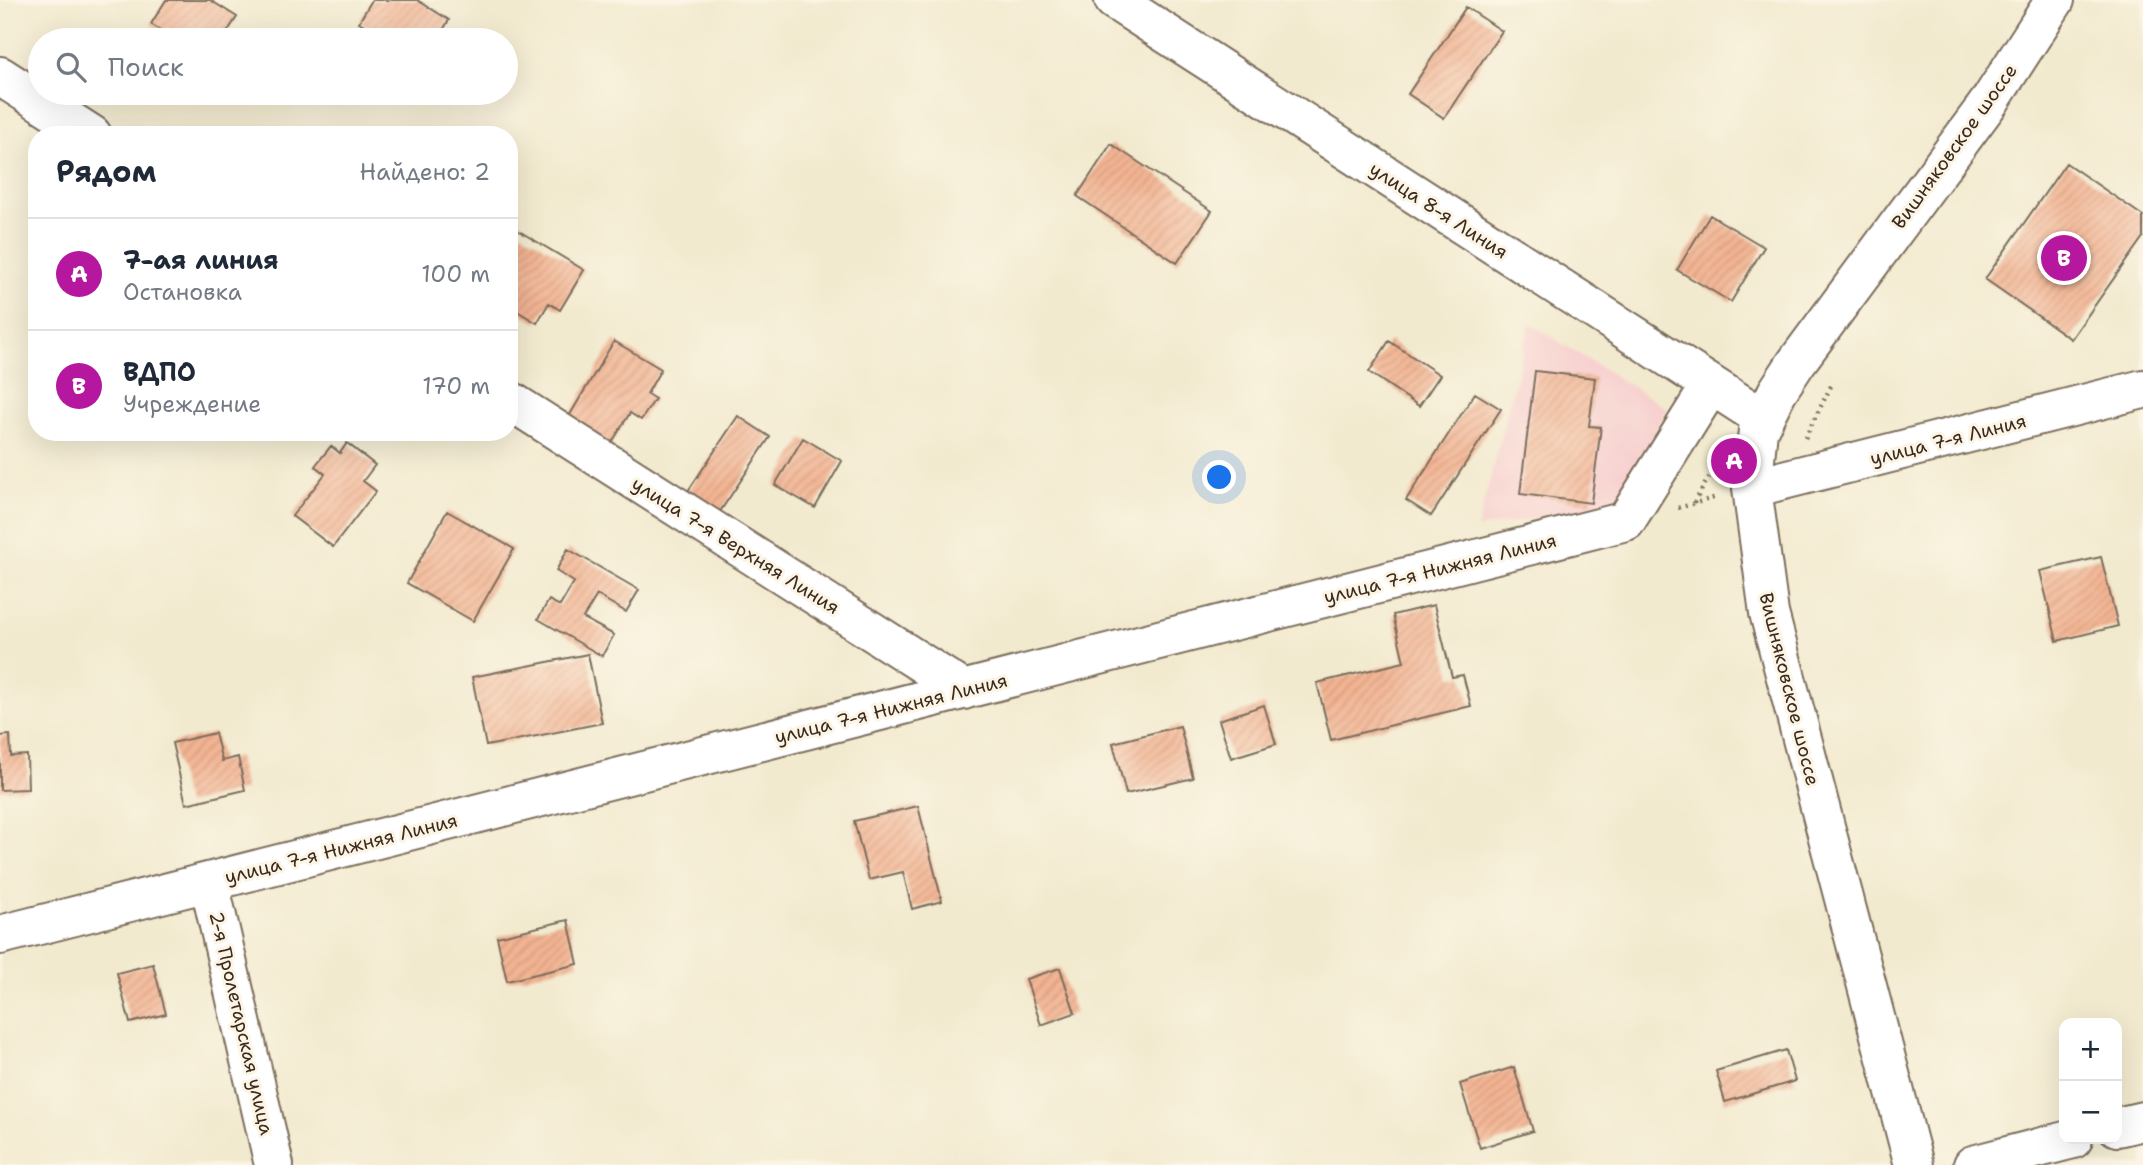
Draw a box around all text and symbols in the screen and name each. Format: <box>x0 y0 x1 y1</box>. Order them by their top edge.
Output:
search box <box>28 28 518 105</box>
icon: search <box>52 48 90 86</box>
text: Поиск <box>108 49 184 84</box>
street label: Вишняковское шоссе <box>1886 59 2023 234</box>
text: Рядом <box>56 151 156 192</box>
street label: улица 8-я Линия <box>1365 156 1513 265</box>
text: Найдено: 2 <box>360 157 490 187</box>
pin: B <box>2041 232 2087 284</box>
text: 7-ая линия <box>123 242 279 277</box>
text: A <box>70 259 88 289</box>
text: 100 m <box>421 259 490 289</box>
text: Остановка <box>123 277 242 307</box>
text: ВДПО <box>123 354 196 389</box>
text: B <box>72 371 86 401</box>
text: 170 m <box>422 371 490 401</box>
text: Учреждение <box>123 389 261 419</box>
street label: улица 7-я Линия <box>1867 408 2029 471</box>
pin: A <box>1711 435 1757 487</box>
your location <box>1202 460 1236 494</box>
street label: улица 7-я Верхняя Линия <box>627 471 844 620</box>
street label: улица 7-я Нижняя Линия <box>1321 527 1559 610</box>
street label: Вишняковское шоссе <box>1753 590 1826 788</box>
street label: улица 7-я Нижняя Линия <box>772 667 1010 750</box>
street label: улица 7-я Нижняя Линия <box>222 807 460 890</box>
street label: 2-я Пролетарская улица <box>204 909 279 1138</box>
map controls <box>2059 1018 2122 1144</box>
button: + <box>2059 1018 2122 1081</box>
button: − <box>2059 1081 2122 1144</box>

